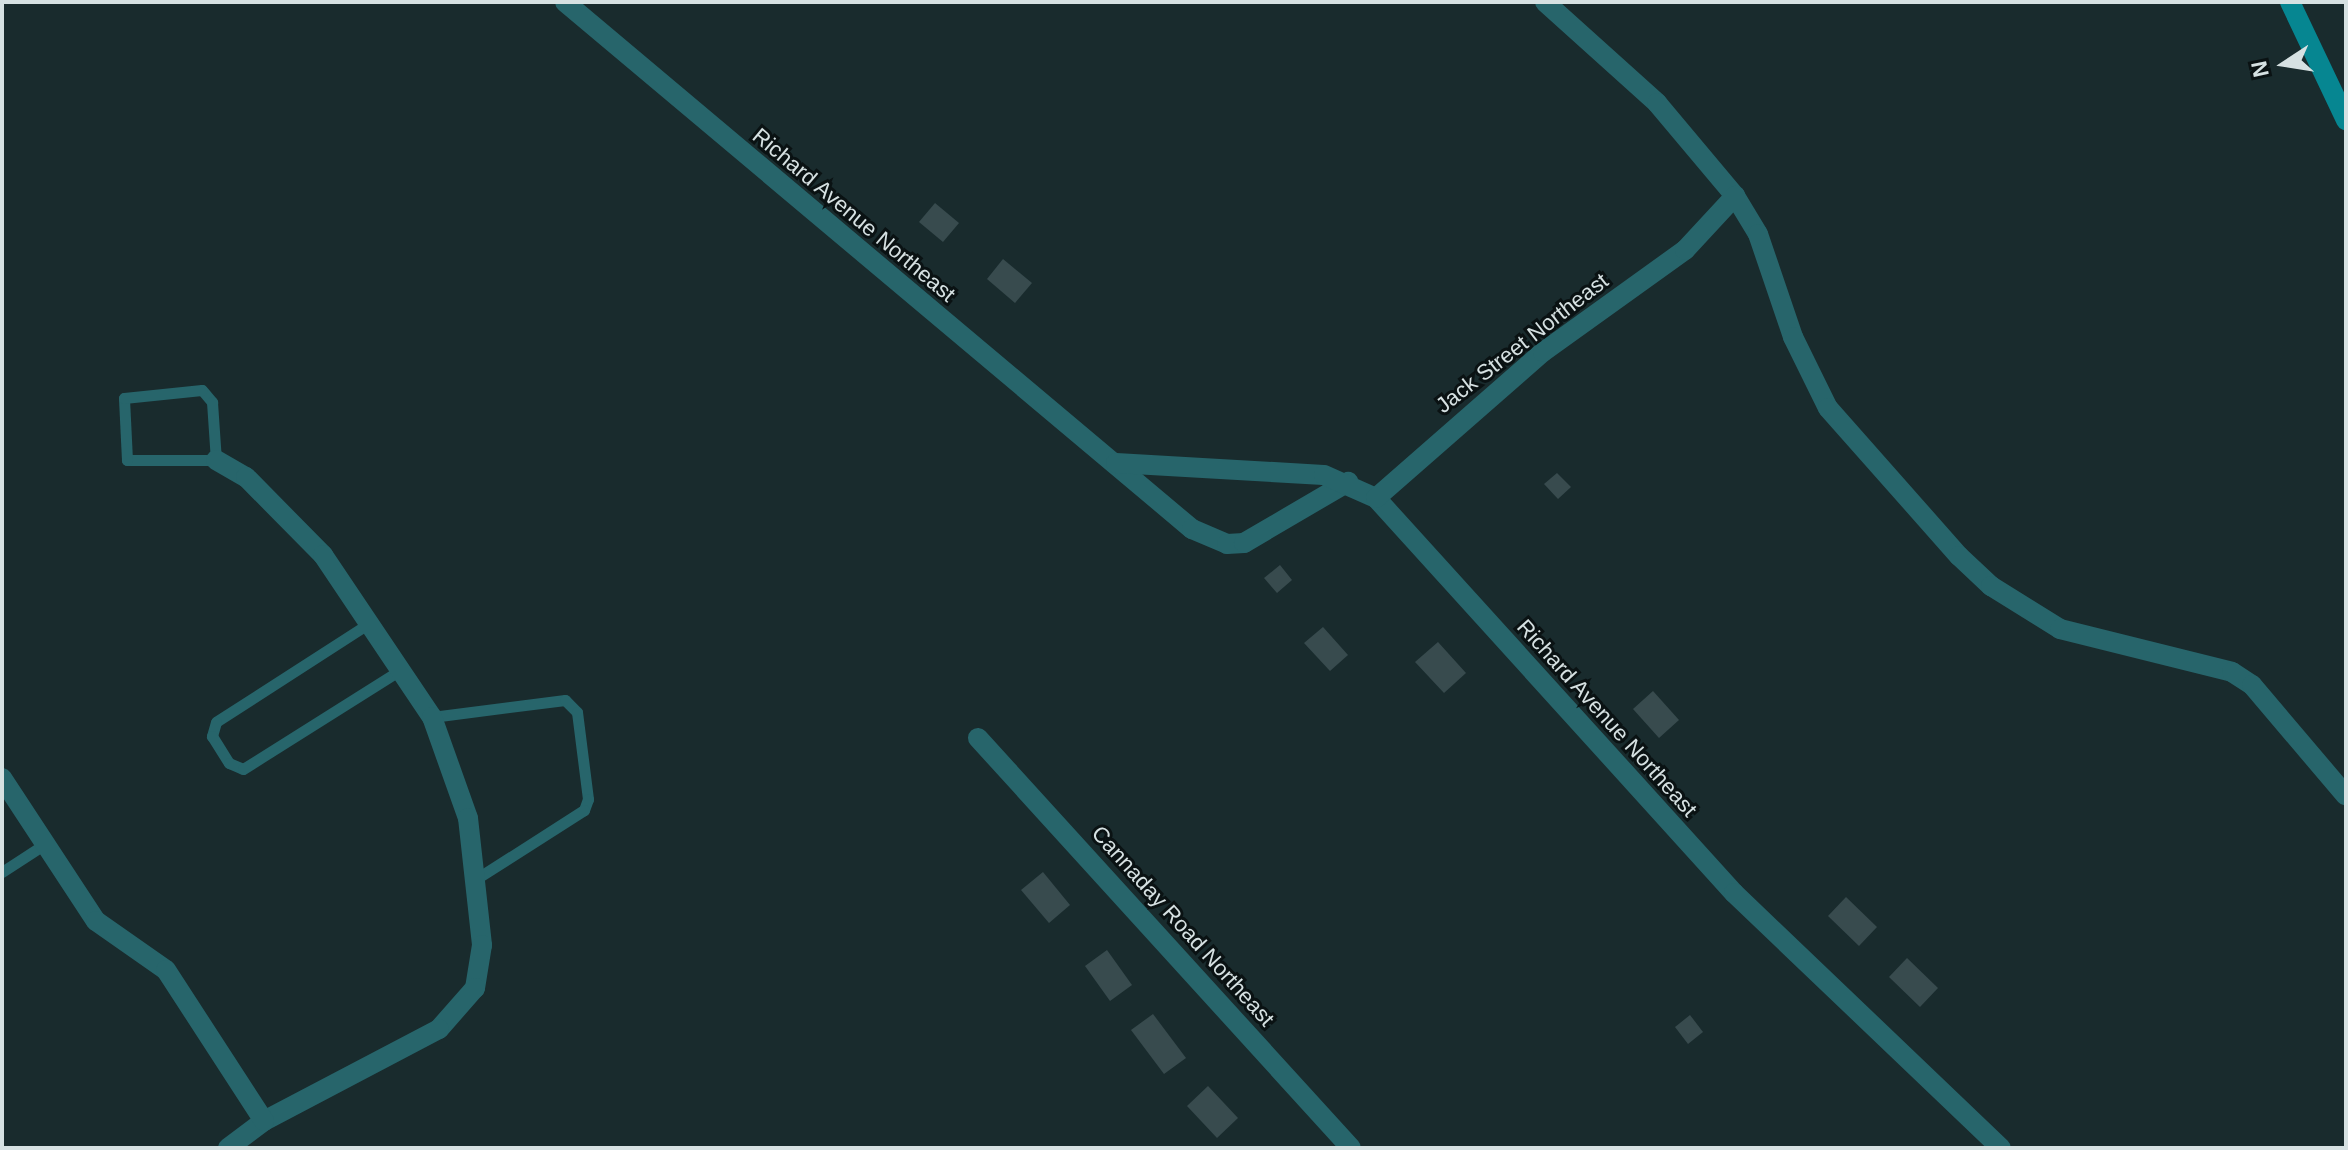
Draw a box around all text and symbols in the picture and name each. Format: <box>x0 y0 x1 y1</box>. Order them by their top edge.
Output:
north arrow <box>2244 24 2324 104</box>
text: N <box>2246 59 2274 79</box>
street label: Richard Avenue Northeast <box>747 122 961 308</box>
street label: Jack Street Northeast <box>1431 267 1613 419</box>
street label: Richard Avenue Northeast <box>1511 613 1703 823</box>
street label: Cannaday Road Northeast <box>1086 820 1280 1032</box>

